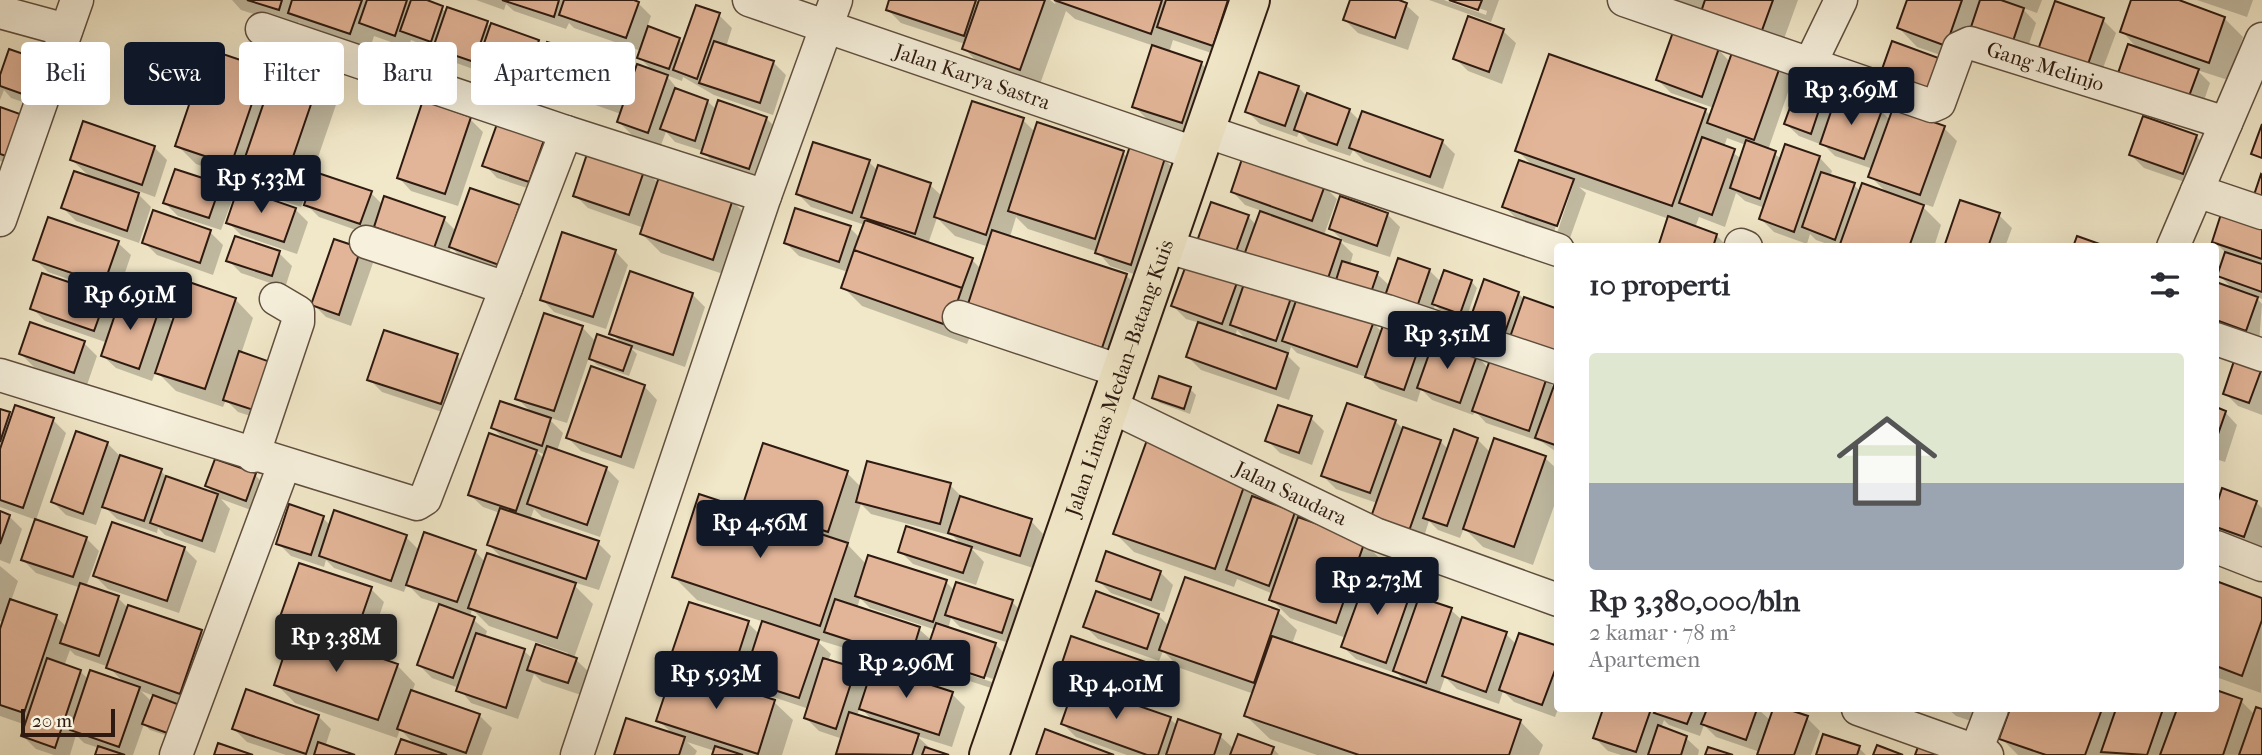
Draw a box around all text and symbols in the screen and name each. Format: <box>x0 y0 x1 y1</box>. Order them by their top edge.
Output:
street label: Gang Melinjo <box>1984 37 2107 96</box>
street label: Jalan Karya Sastra <box>889 38 1054 115</box>
chip: Beli <box>21 42 110 105</box>
chip: Sewa <box>124 42 225 105</box>
chip: Filter <box>239 42 344 105</box>
chip: Baru <box>358 42 457 105</box>
chip: Apartemen <box>471 42 635 105</box>
pin: Rp 3.69M <box>1779 68 1923 127</box>
text: Rp 3.69M <box>1804 76 1898 103</box>
pin: Rp 5.33M <box>189 156 333 215</box>
text: Rp 5.33M <box>217 164 305 191</box>
street label: Jalan Lintas Medan–Batang Kuis <box>1060 236 1178 521</box>
icon: filters <box>2146 266 2184 304</box>
text: 10 properti <box>1589 268 1730 303</box>
pin: Rp 6.91M <box>58 272 202 332</box>
text: Rp 6.91M <box>84 281 176 308</box>
pin: Rp 3.51M <box>1375 312 1519 371</box>
text: Rp 3.51M <box>1404 320 1490 347</box>
icon: home <box>1824 398 1950 524</box>
street label: Jalan Saudara <box>1229 455 1351 531</box>
pin: Rp 4.56M <box>688 500 832 560</box>
text: Rp 4.56M <box>712 509 808 536</box>
pin: Rp 2.73M <box>1305 558 1449 617</box>
text: Rp 2.73M <box>1332 566 1422 593</box>
text: Rp 3,380,000/bln <box>1589 584 1800 619</box>
pin: Rp 3.38M <box>264 614 408 674</box>
text: 2 kamar · 78 m² <box>1589 619 1735 646</box>
text: Rp 3.38M <box>291 623 381 650</box>
pin: Rp 2.96M <box>834 640 978 700</box>
text: Apartemen <box>1589 646 1700 673</box>
text: Rp 2.96M <box>858 649 954 676</box>
pin: Rp 5.93M <box>644 652 788 711</box>
text: Rp 5.93M <box>671 660 761 687</box>
pin: Rp 4.01M <box>1044 662 1188 721</box>
text: Rp 4.01M <box>1069 670 1163 697</box>
scale bar <box>21 706 116 738</box>
text: 20 m <box>32 710 72 732</box>

